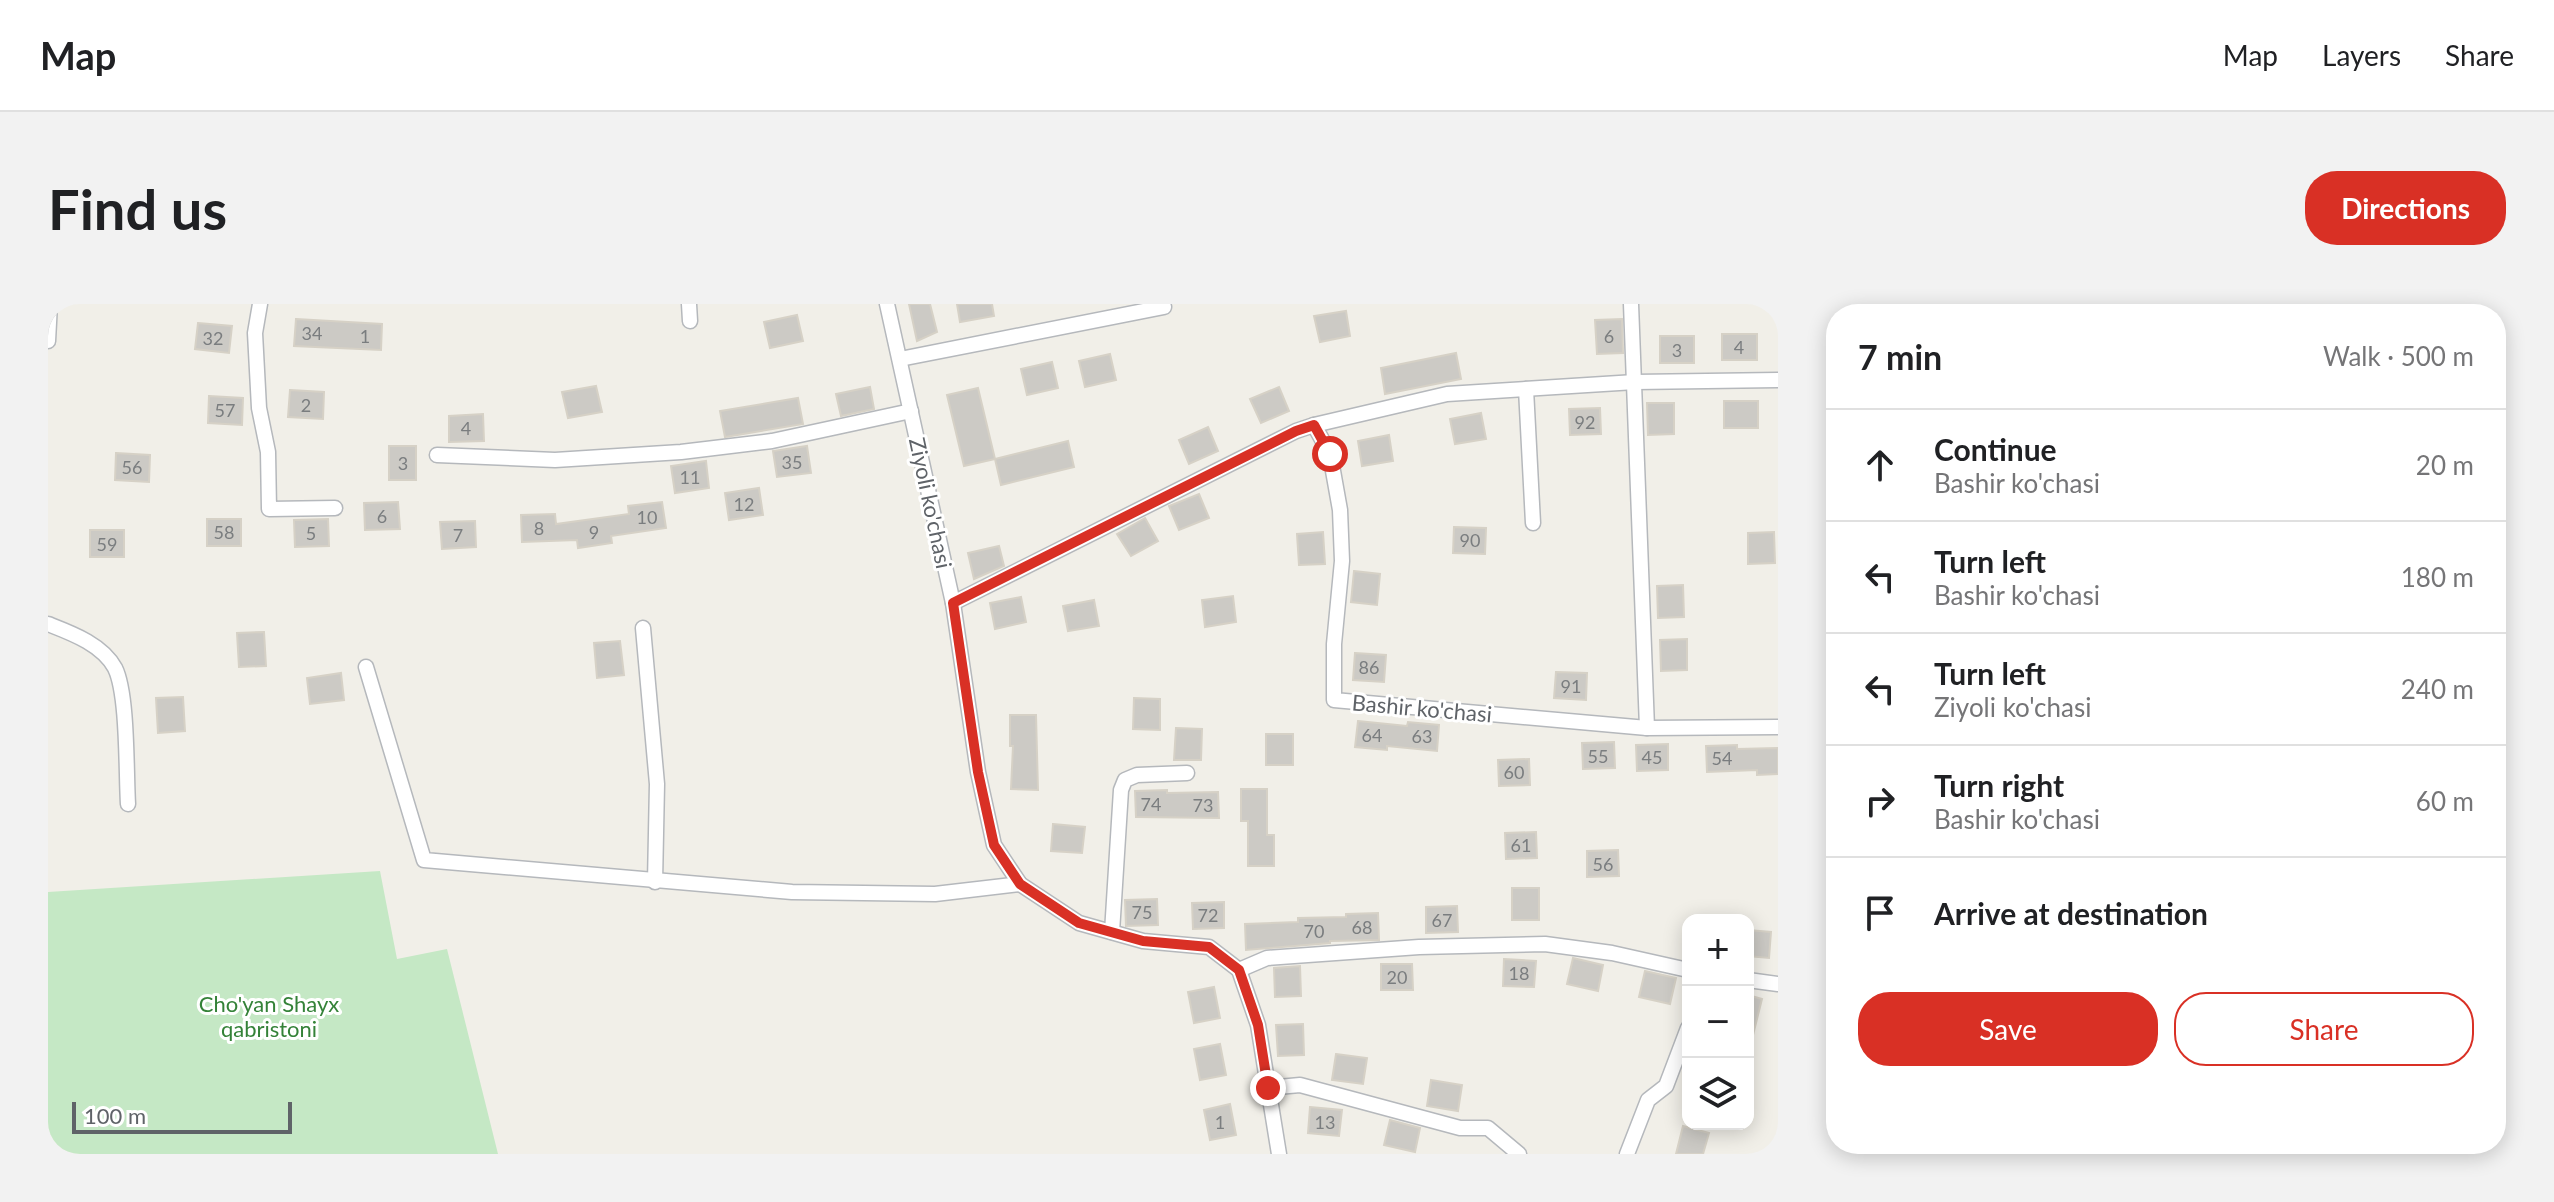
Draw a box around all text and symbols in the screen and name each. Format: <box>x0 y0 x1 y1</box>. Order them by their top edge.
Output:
text: Map <box>40 32 116 78</box>
text: Map <box>2223 38 2278 72</box>
text: Layers <box>2322 38 2401 72</box>
text: Share <box>2445 38 2514 72</box>
button: Directions <box>2305 171 2506 245</box>
text: Find us <box>48 175 227 242</box>
house number: 34 <box>302 322 322 344</box>
house number: 1 <box>360 325 370 347</box>
house number: 6 <box>1604 325 1614 347</box>
house number: 32 <box>203 327 223 349</box>
house number: 4 <box>1734 336 1744 358</box>
text: 7 min <box>1858 336 1942 377</box>
house number: 3 <box>1672 339 1682 361</box>
text: Walk · 500 m <box>2323 340 2474 372</box>
house number: 2 <box>301 394 311 416</box>
house number: 57 <box>215 399 235 421</box>
house number: 92 <box>1575 411 1595 433</box>
house number: 4 <box>461 417 471 439</box>
text: Continue <box>1934 431 2057 467</box>
street label: Ziyoli ko'chasi <box>904 435 958 571</box>
route start <box>1312 436 1348 472</box>
icon: ahead <box>1858 443 1902 487</box>
text: 20 m <box>2416 449 2474 481</box>
house number: 35 <box>782 451 802 473</box>
house number: 3 <box>398 452 408 474</box>
house number: 56 <box>122 456 142 478</box>
house number: 11 <box>680 466 700 488</box>
text: Bashir ko'chasi <box>1934 467 2100 499</box>
house number: 12 <box>734 493 754 515</box>
house number: 6 <box>377 505 387 527</box>
house number: 10 <box>637 506 657 528</box>
house number: 8 <box>534 517 544 539</box>
house number: 58 <box>214 521 234 543</box>
house number: 9 <box>589 521 599 543</box>
house number: 5 <box>306 522 316 544</box>
house number: 7 <box>453 524 463 546</box>
house number: 90 <box>1460 529 1480 551</box>
house number: 59 <box>97 533 117 555</box>
text: Turn left <box>1934 543 2046 579</box>
icon: left <box>1858 555 1902 599</box>
text: 180 m <box>2401 561 2474 593</box>
text: Bashir ko'chasi <box>1934 579 2100 611</box>
text: Turn left <box>1934 655 2046 691</box>
house number: 86 <box>1359 656 1379 678</box>
icon: left <box>1858 667 1902 711</box>
text: 240 m <box>2401 673 2474 705</box>
house number: 91 <box>1561 675 1581 697</box>
street label: Bashir ko'chasi <box>1351 688 1493 728</box>
text: Ziyoli ko'chasi <box>1934 691 2091 723</box>
house number: 64 <box>1362 724 1382 746</box>
house number: 63 <box>1412 725 1432 747</box>
house number: 55 <box>1588 745 1608 767</box>
house number: 45 <box>1642 746 1662 768</box>
house number: 54 <box>1712 747 1732 769</box>
house number: 60 <box>1504 761 1524 783</box>
text: Turn right <box>1934 767 2064 803</box>
icon: right <box>1858 779 1902 823</box>
text: 60 m <box>2416 785 2474 817</box>
house number: 74 <box>1141 793 1161 815</box>
house number: 73 <box>1193 794 1213 816</box>
text: Bashir ko'chasi <box>1934 803 2100 835</box>
house number: 61 <box>1511 834 1531 856</box>
house number: 56 <box>1593 853 1613 875</box>
icon: arrive <box>1858 891 1902 935</box>
text: Arrive at destination <box>1934 895 2208 931</box>
house number: 75 <box>1132 901 1152 923</box>
house number: 72 <box>1198 904 1218 926</box>
house number: 67 <box>1432 909 1452 931</box>
map controls <box>1682 914 1754 1130</box>
button: + <box>1682 914 1754 986</box>
house number: 68 <box>1352 916 1372 938</box>
house number: 70 <box>1304 920 1324 942</box>
house number: 18 <box>1509 962 1529 984</box>
house number: 20 <box>1387 966 1407 988</box>
button: − <box>1682 986 1754 1058</box>
park label: Cho'yan Shayx qabristoni <box>199 990 339 1042</box>
button: Save <box>1858 992 2158 1066</box>
button: Share <box>2174 992 2474 1066</box>
button: layers <box>1682 1058 1754 1130</box>
route end <box>1250 1070 1286 1106</box>
scale bar <box>72 1098 292 1134</box>
text: 100 m <box>84 1102 146 1129</box>
house number: 1 <box>1215 1111 1225 1133</box>
house number: 13 <box>1315 1111 1335 1133</box>

